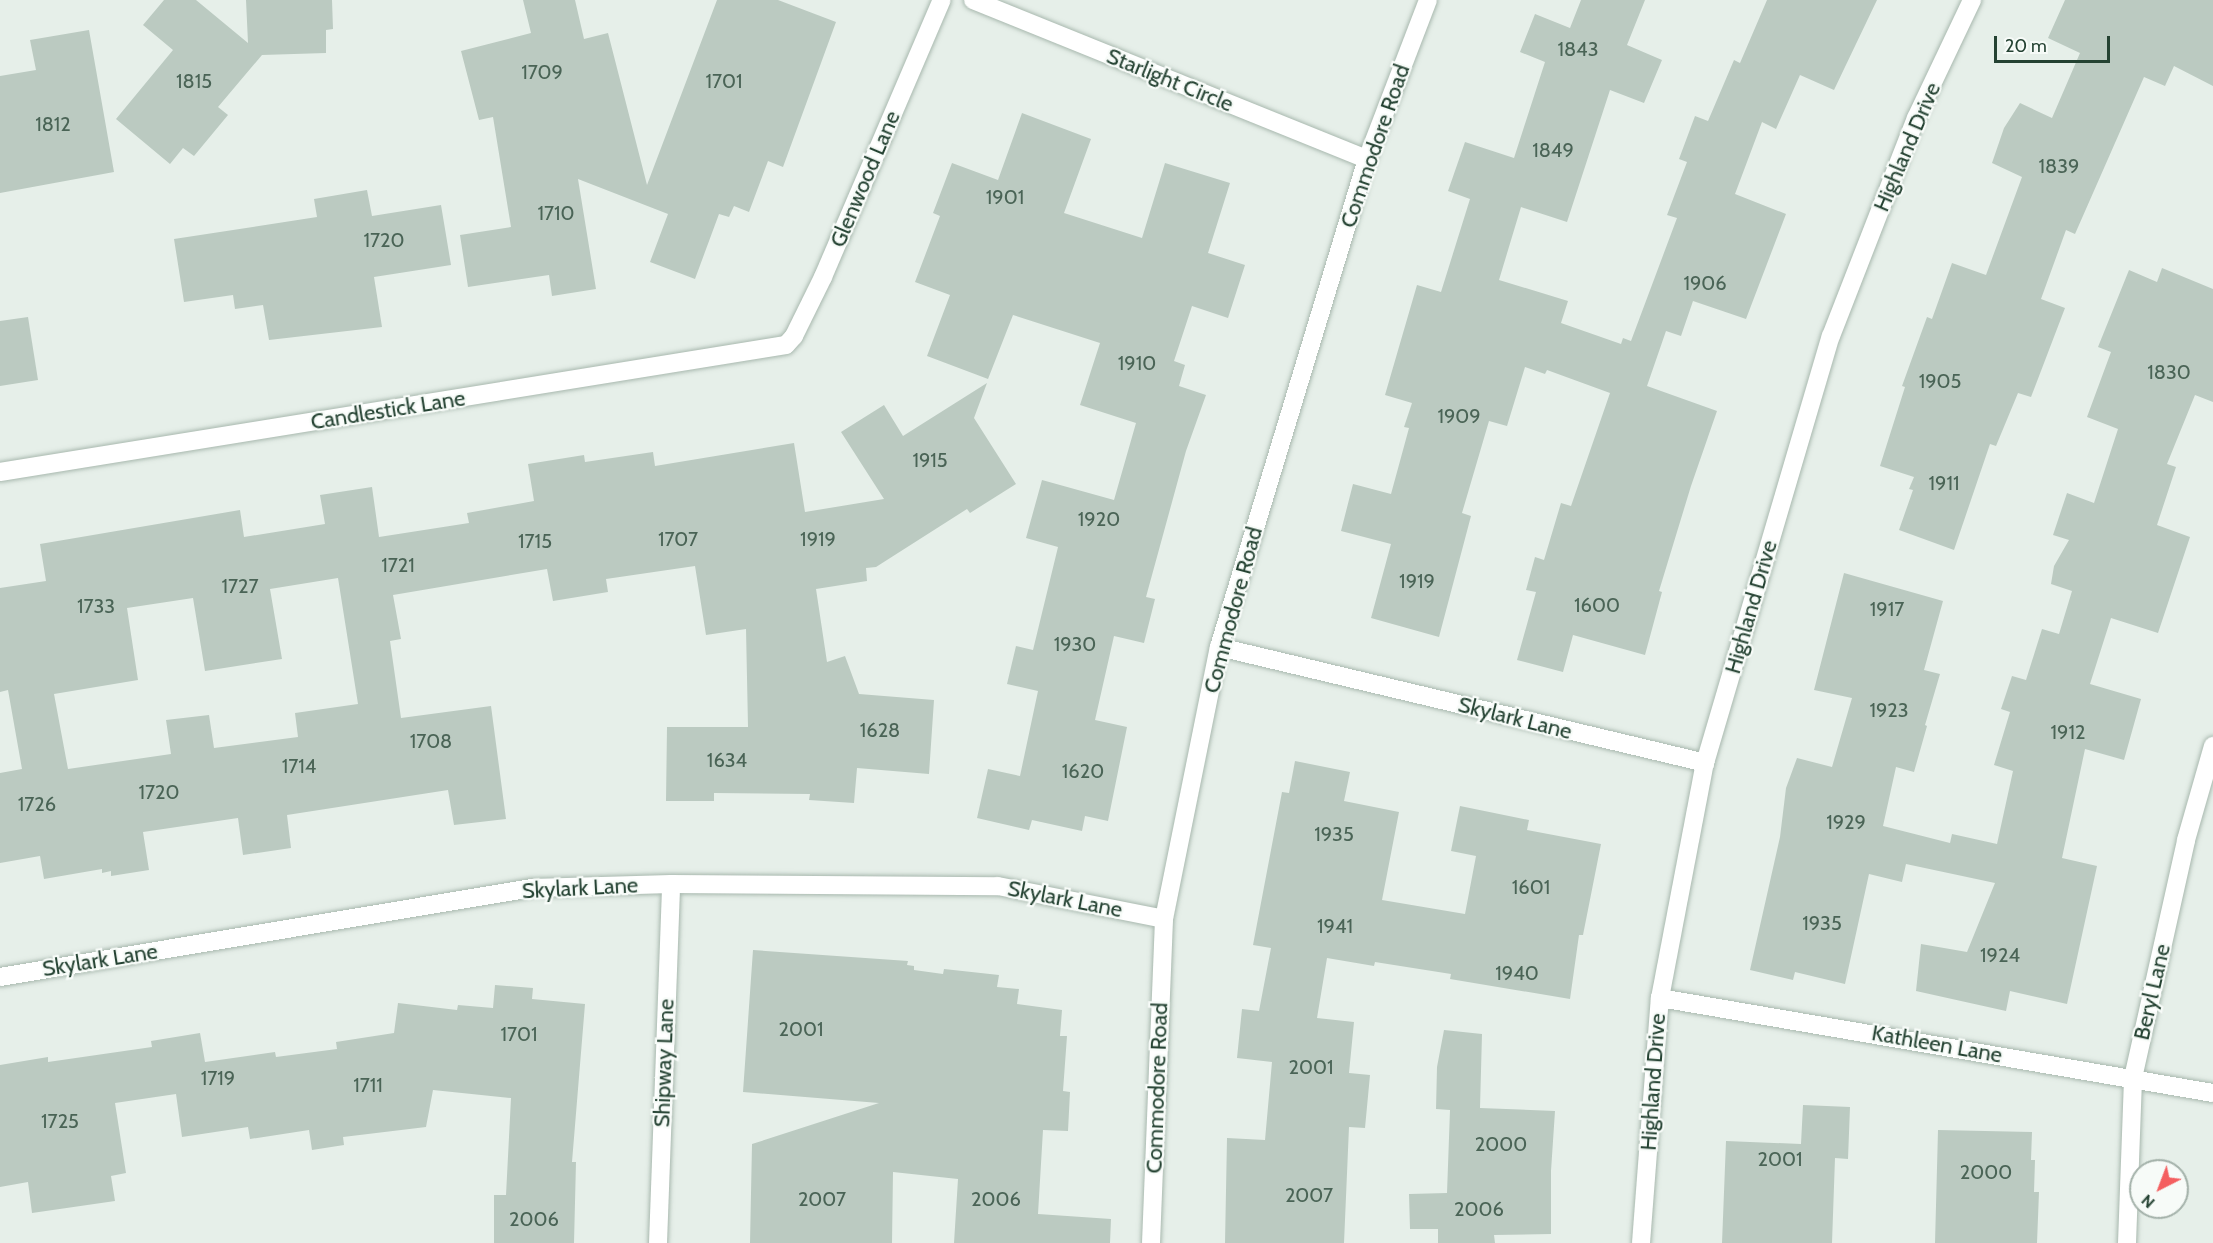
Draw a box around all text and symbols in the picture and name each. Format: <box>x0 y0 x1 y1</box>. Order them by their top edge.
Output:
scale bar <box>1997 24 2112 62</box>
text: 20 m <box>2005 35 2047 57</box>
house number: 1843 <box>1557 37 1599 61</box>
street label: Starlight Circle <box>1103 43 1237 117</box>
house number: 1709 <box>521 60 563 84</box>
street label: Commodore Road <box>1335 61 1415 231</box>
house number: 1815 <box>176 69 212 93</box>
house number: 1701 <box>706 69 742 93</box>
street label: Highland Drive <box>1868 79 1946 215</box>
street label: Glenwood Lane <box>824 107 906 251</box>
house number: 1812 <box>35 112 71 136</box>
house number: 1849 <box>1532 138 1574 162</box>
house number: 1839 <box>2039 154 2079 178</box>
house number: 1901 <box>986 185 1024 209</box>
house number: 1710 <box>537 201 575 225</box>
house number: 1720 <box>363 228 405 252</box>
house number: 1906 <box>1683 271 1727 295</box>
house number: 1910 <box>1118 351 1156 375</box>
house number: 1830 <box>2147 360 2191 384</box>
house number: 1905 <box>1919 369 1961 393</box>
street label: Candlestick Lane <box>309 385 467 435</box>
house number: 1909 <box>1437 404 1481 428</box>
house number: 1915 <box>912 448 948 472</box>
house number: 1911 <box>1929 471 1959 495</box>
house number: 1920 <box>1078 507 1120 531</box>
street label: Commodore Road <box>1198 524 1268 696</box>
house number: 1707 <box>658 527 698 551</box>
house number: 1919 <box>800 527 836 551</box>
house number: 1715 <box>518 529 552 553</box>
street label: Highland Drive <box>1719 537 1783 677</box>
house number: 1721 <box>381 553 415 577</box>
house number: 1919 <box>1399 569 1435 593</box>
house number: 1727 <box>221 574 259 598</box>
house number: 1600 <box>1574 593 1620 617</box>
house number: 1733 <box>77 594 115 618</box>
house number: 1917 <box>1870 597 1904 621</box>
house number: 1930 <box>1054 632 1096 656</box>
street label: Skylark Lane <box>1455 691 1575 745</box>
house number: 1923 <box>1869 698 1909 722</box>
house number: 1628 <box>860 718 900 742</box>
house number: 1912 <box>2051 720 2085 744</box>
house number: 1708 <box>410 729 452 753</box>
house number: 1634 <box>707 748 747 772</box>
house number: 1714 <box>282 754 316 778</box>
house number: 1620 <box>1062 759 1104 783</box>
house number: 1720 <box>138 780 180 804</box>
house number: 1726 <box>18 792 56 816</box>
house number: 1929 <box>1826 810 1866 834</box>
house number: 1935 <box>1314 822 1354 846</box>
street label: Skylark Lane <box>521 872 639 904</box>
street label: Skylark Lane <box>1005 875 1125 923</box>
house number: 1601 <box>1512 875 1550 899</box>
house number: 1935 <box>1802 911 1842 935</box>
house number: 1941 <box>1317 914 1353 938</box>
street label: Skylark Lane <box>40 938 160 982</box>
street label: Beryl Lane <box>2128 941 2176 1043</box>
house number: 1924 <box>1980 943 2020 967</box>
house number: 1940 <box>1495 961 1539 985</box>
street label: Shipway Lane <box>649 998 679 1128</box>
street label: Commodore Road <box>1141 1002 1173 1174</box>
street label: Highland Drive <box>1635 1013 1671 1151</box>
house number: 2001 <box>779 1017 823 1041</box>
street label: Kathleen Lane <box>1870 1020 2004 1068</box>
house number: 1701 <box>501 1022 537 1046</box>
house number: 2001 <box>1289 1055 1333 1079</box>
house number: 1719 <box>201 1066 235 1090</box>
house number: 1711 <box>353 1073 383 1097</box>
house number: 1725 <box>41 1109 79 1133</box>
house number: 2000 <box>1475 1132 1527 1156</box>
house number: 2001 <box>1758 1147 1802 1171</box>
north arrow <box>2129 1159 2189 1219</box>
house number: 2000 <box>1960 1160 2012 1184</box>
house number: 2007 <box>1285 1183 1333 1207</box>
house number: 2007 <box>798 1187 846 1211</box>
house number: 2006 <box>971 1187 1021 1211</box>
text: N <box>2137 1190 2159 1212</box>
house number: 2006 <box>1454 1197 1504 1221</box>
house number: 2006 <box>509 1207 559 1231</box>

